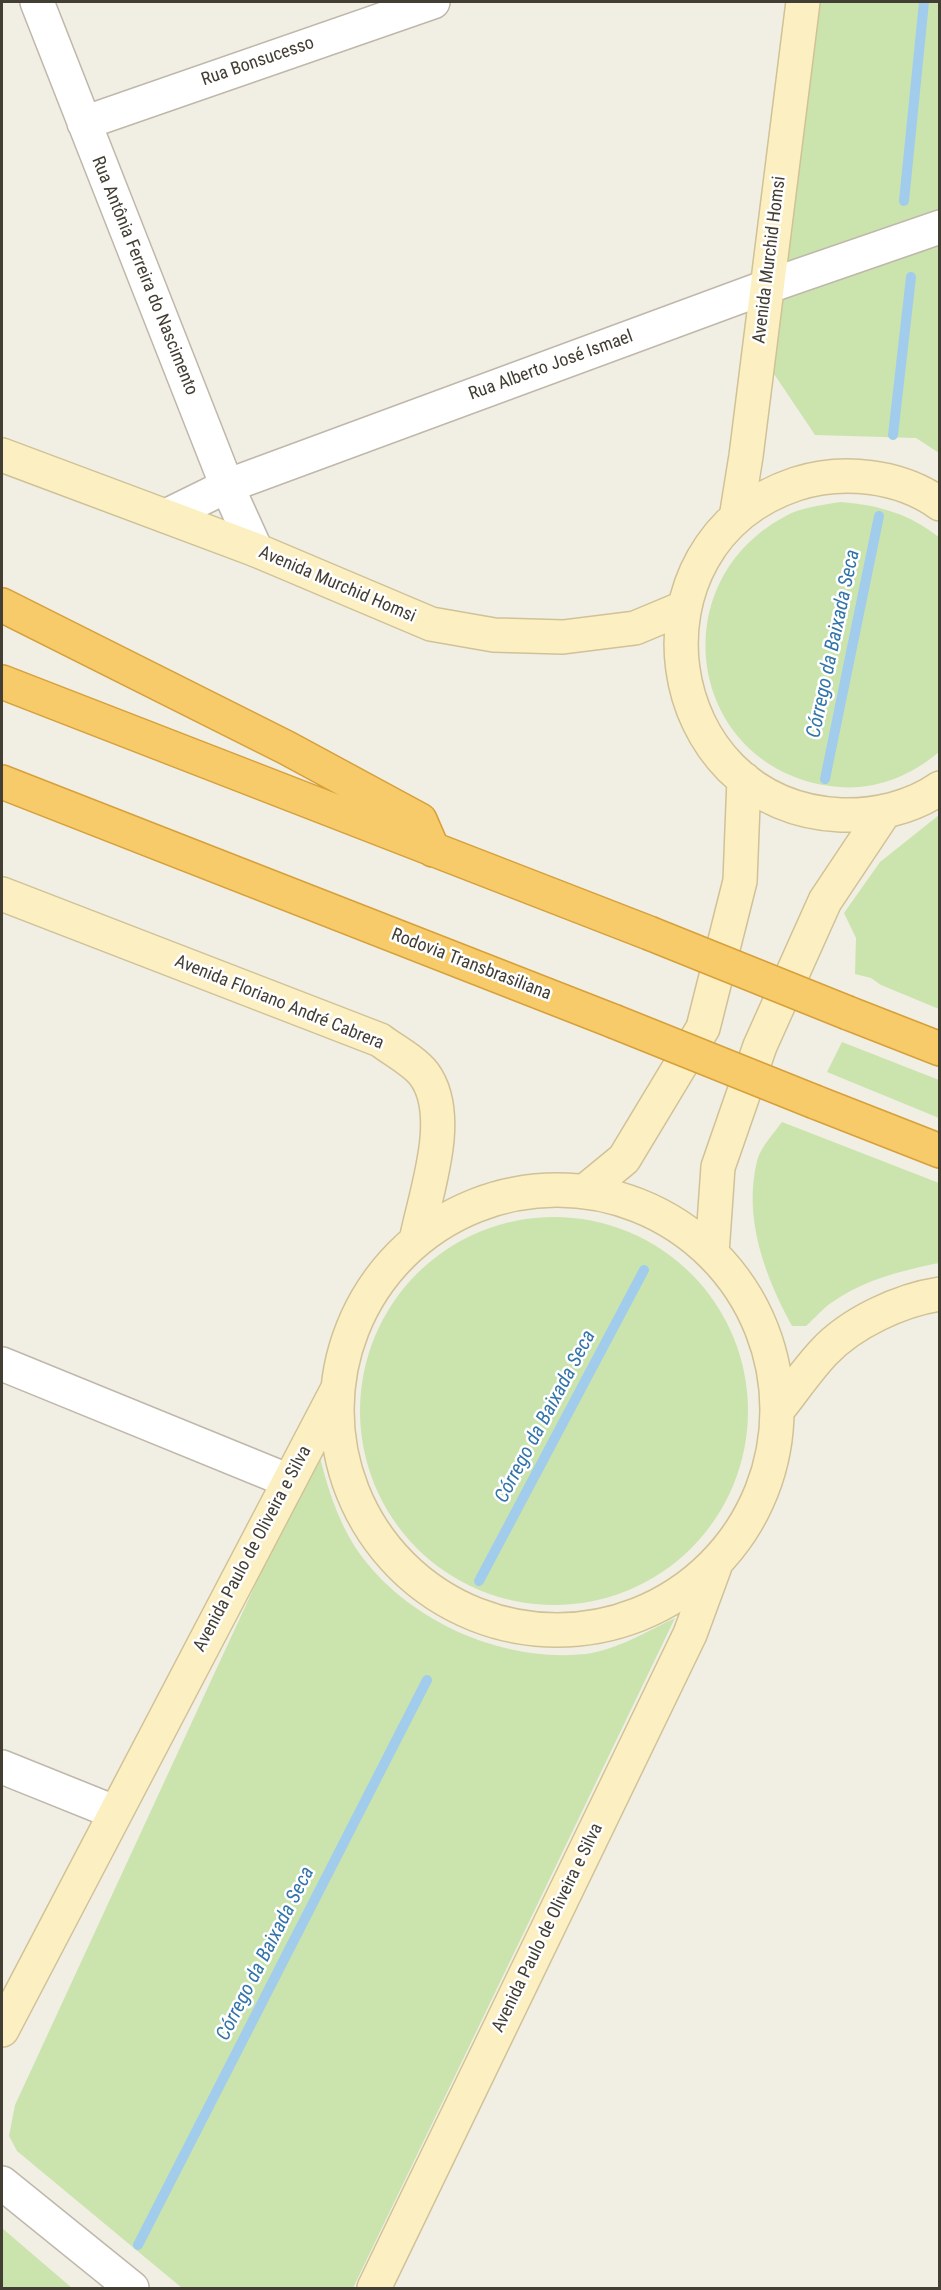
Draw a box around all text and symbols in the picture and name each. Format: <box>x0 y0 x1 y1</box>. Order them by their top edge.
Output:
street label: Rua Bonsucesso <box>199 33 317 91</box>
street label: Rua Antônia Ferreira do Nascimento <box>86 154 202 398</box>
street label: Avenida Murchid Homsi <box>749 175 791 345</box>
street label: Rua Alberto José Ismael <box>466 326 636 406</box>
street label: Avenida Murchid Homsi <box>255 542 419 628</box>
water label: Córrego da Baixada Seca <box>802 548 866 740</box>
street label: Rodovia Transbrasiliana <box>388 925 554 1005</box>
street label: Avenida Floriano André Cabrera <box>171 951 387 1055</box>
water label: Córrego da Baixada Seca <box>490 1327 602 1507</box>
street label: Avenida Paulo de Oliveira e Silva <box>189 1442 317 1656</box>
street label: Avenida Paulo de Oliveira e Silva <box>488 1820 608 2036</box>
water label: Córrego da Baixada Seca <box>212 1863 320 2045</box>

